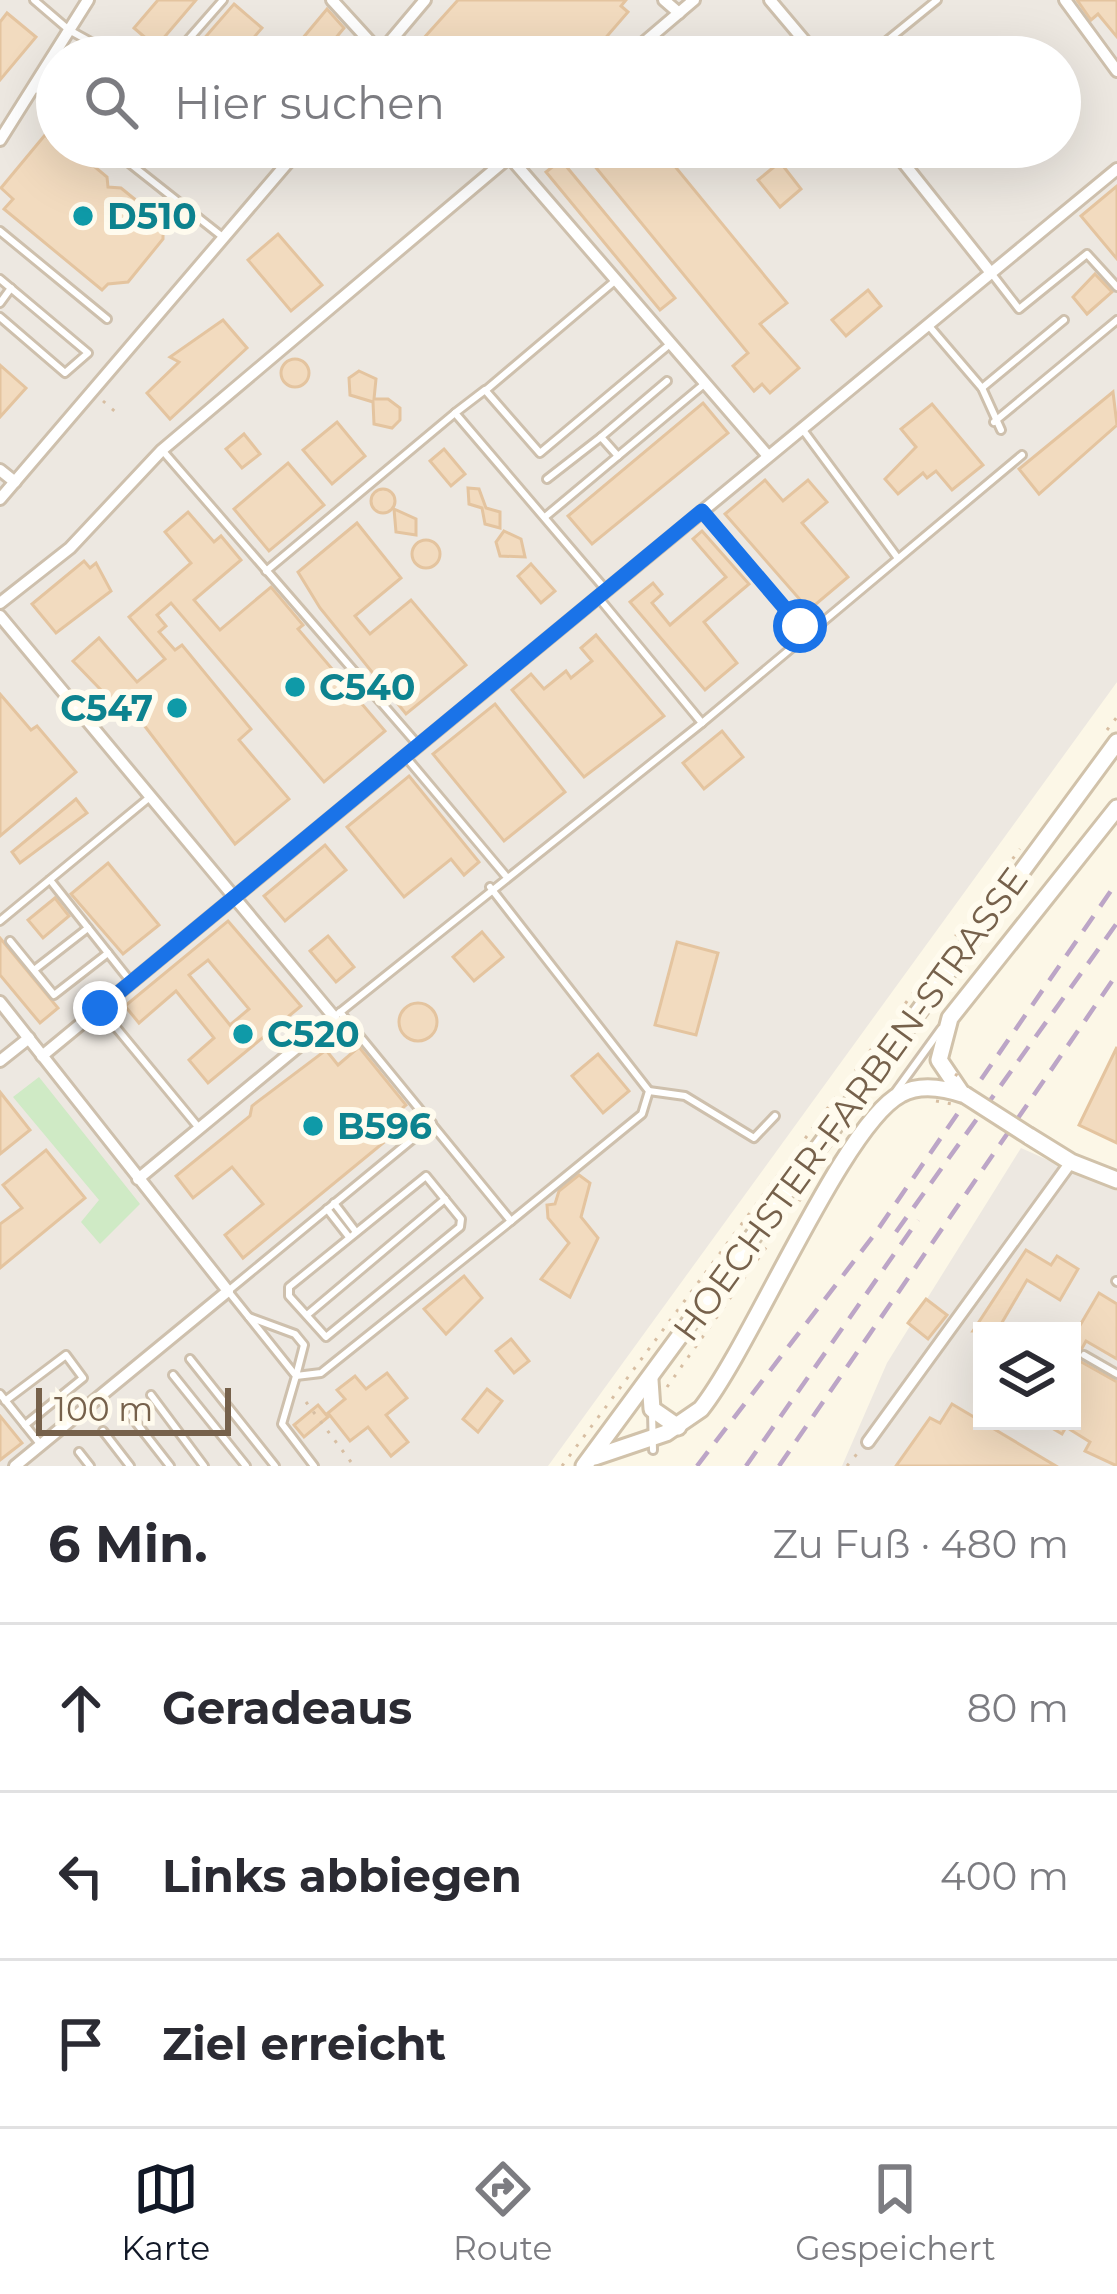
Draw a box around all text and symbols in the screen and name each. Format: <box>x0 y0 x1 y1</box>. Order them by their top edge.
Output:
search box <box>36 36 1081 168</box>
icon: search <box>78 69 144 135</box>
text: Hier suchen <box>174 75 445 130</box>
place label: D510 <box>107 194 197 238</box>
marker: D510 <box>70 203 96 229</box>
route start <box>773 599 827 653</box>
place label: C540 <box>319 665 415 709</box>
marker: C540 <box>282 674 308 700</box>
place label: C547 <box>60 686 153 730</box>
marker: C547 <box>164 695 190 721</box>
street label: HOECHSTER-FARBEN-STRASSE <box>663 859 1037 1349</box>
route end <box>73 981 127 1035</box>
place label: C520 <box>267 1012 360 1056</box>
marker: C520 <box>230 1021 256 1047</box>
place label: B596 <box>337 1104 432 1148</box>
marker: B596 <box>300 1113 326 1139</box>
map controls <box>973 1322 1081 1430</box>
button: layers <box>973 1322 1081 1430</box>
scale bar <box>36 1382 231 1435</box>
text: 100 m <box>54 1389 153 1429</box>
text: 6 Min. <box>48 1513 208 1575</box>
text: Zu Fuß · 480 m <box>773 1520 1069 1568</box>
icon: ahead <box>48 1675 114 1741</box>
text: Geradeaus <box>162 1680 412 1735</box>
text: 80 m <box>967 1684 1069 1732</box>
icon: left <box>48 1843 114 1909</box>
text: Links abbiegen <box>162 1848 522 1903</box>
text: 400 m <box>940 1852 1069 1900</box>
icon: arrive <box>48 2011 114 2077</box>
text: Ziel erreicht <box>162 2016 446 2071</box>
tab: Karte <box>121 2156 210 2268</box>
tab: Route <box>453 2156 552 2268</box>
tab: Gespeichert <box>795 2156 996 2268</box>

